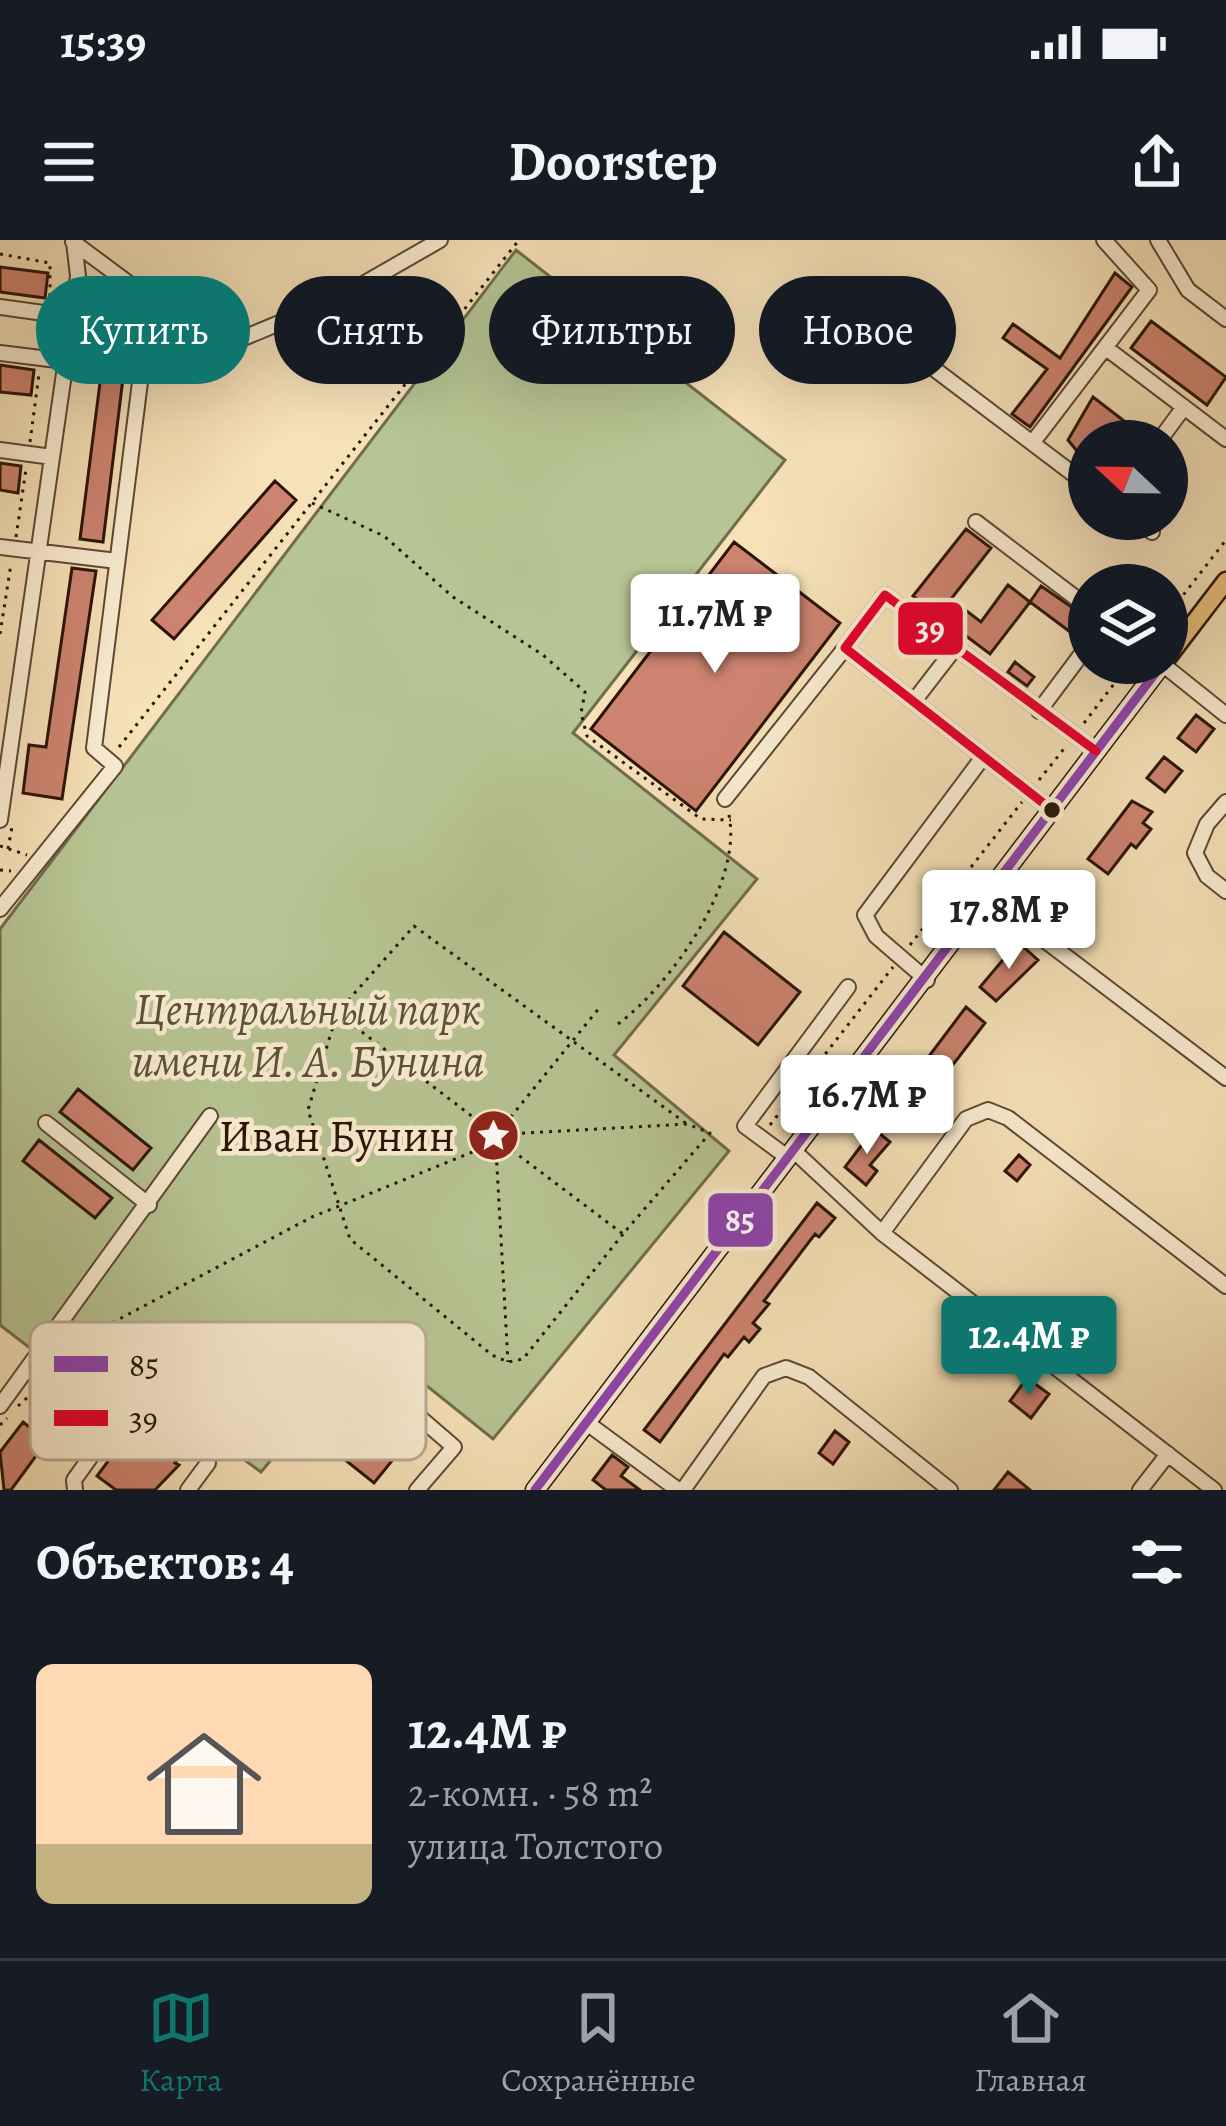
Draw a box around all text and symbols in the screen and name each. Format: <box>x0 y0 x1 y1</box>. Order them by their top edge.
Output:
text: 15:39 <box>60 11 146 73</box>
text: Doorstep <box>508 125 718 199</box>
icon: menu <box>36 129 102 195</box>
icon: share <box>1124 129 1190 195</box>
chip: Купить <box>36 276 250 384</box>
chip: Снять <box>274 276 465 384</box>
chip: Фильтры <box>489 276 735 384</box>
chip: Новое <box>759 276 956 384</box>
north arrow <box>1068 420 1188 540</box>
map controls <box>1068 420 1188 684</box>
button: layers <box>1068 564 1188 684</box>
pin: 11.7M ₽ <box>604 574 826 676</box>
text: 11.7M ₽ <box>658 586 772 639</box>
line badge: 39 <box>896 600 965 657</box>
text: 39 <box>915 606 945 651</box>
unlabelled marker <box>1041 799 1063 821</box>
pin: 17.8M ₽ <box>898 870 1120 972</box>
text: 17.8M ₽ <box>949 882 1069 935</box>
park label: Центральный парк имени И. А. Бунина <box>132 978 484 1092</box>
pin: 16.7M ₽ <box>756 1055 978 1157</box>
text: 16.7M ₽ <box>808 1067 926 1120</box>
place label: Иван Бунин <box>218 1105 455 1167</box>
place icon: Иван Бунин <box>466 1107 522 1163</box>
line badge: 85 <box>706 1191 775 1249</box>
text: 85 <box>725 1197 755 1242</box>
pin: 12.4M ₽ <box>918 1296 1140 1398</box>
text: 12.4M ₽ <box>968 1308 1090 1361</box>
legend <box>30 1322 426 1460</box>
text: 85 <box>129 1342 159 1387</box>
text: 39 <box>129 1396 158 1441</box>
text: Объектов: 4 <box>36 1527 294 1597</box>
icon: filters <box>1124 1529 1190 1595</box>
text: 12.4M ₽ <box>408 1696 567 1766</box>
icon: home <box>132 1712 276 1856</box>
text: 2-комн. · 58 m² <box>408 1766 652 1819</box>
text: улица Толстого <box>408 1819 663 1872</box>
tab: Карта <box>139 1985 223 2102</box>
tab: Сохранённые <box>501 1985 696 2102</box>
tab: Главная <box>974 1985 1087 2102</box>

